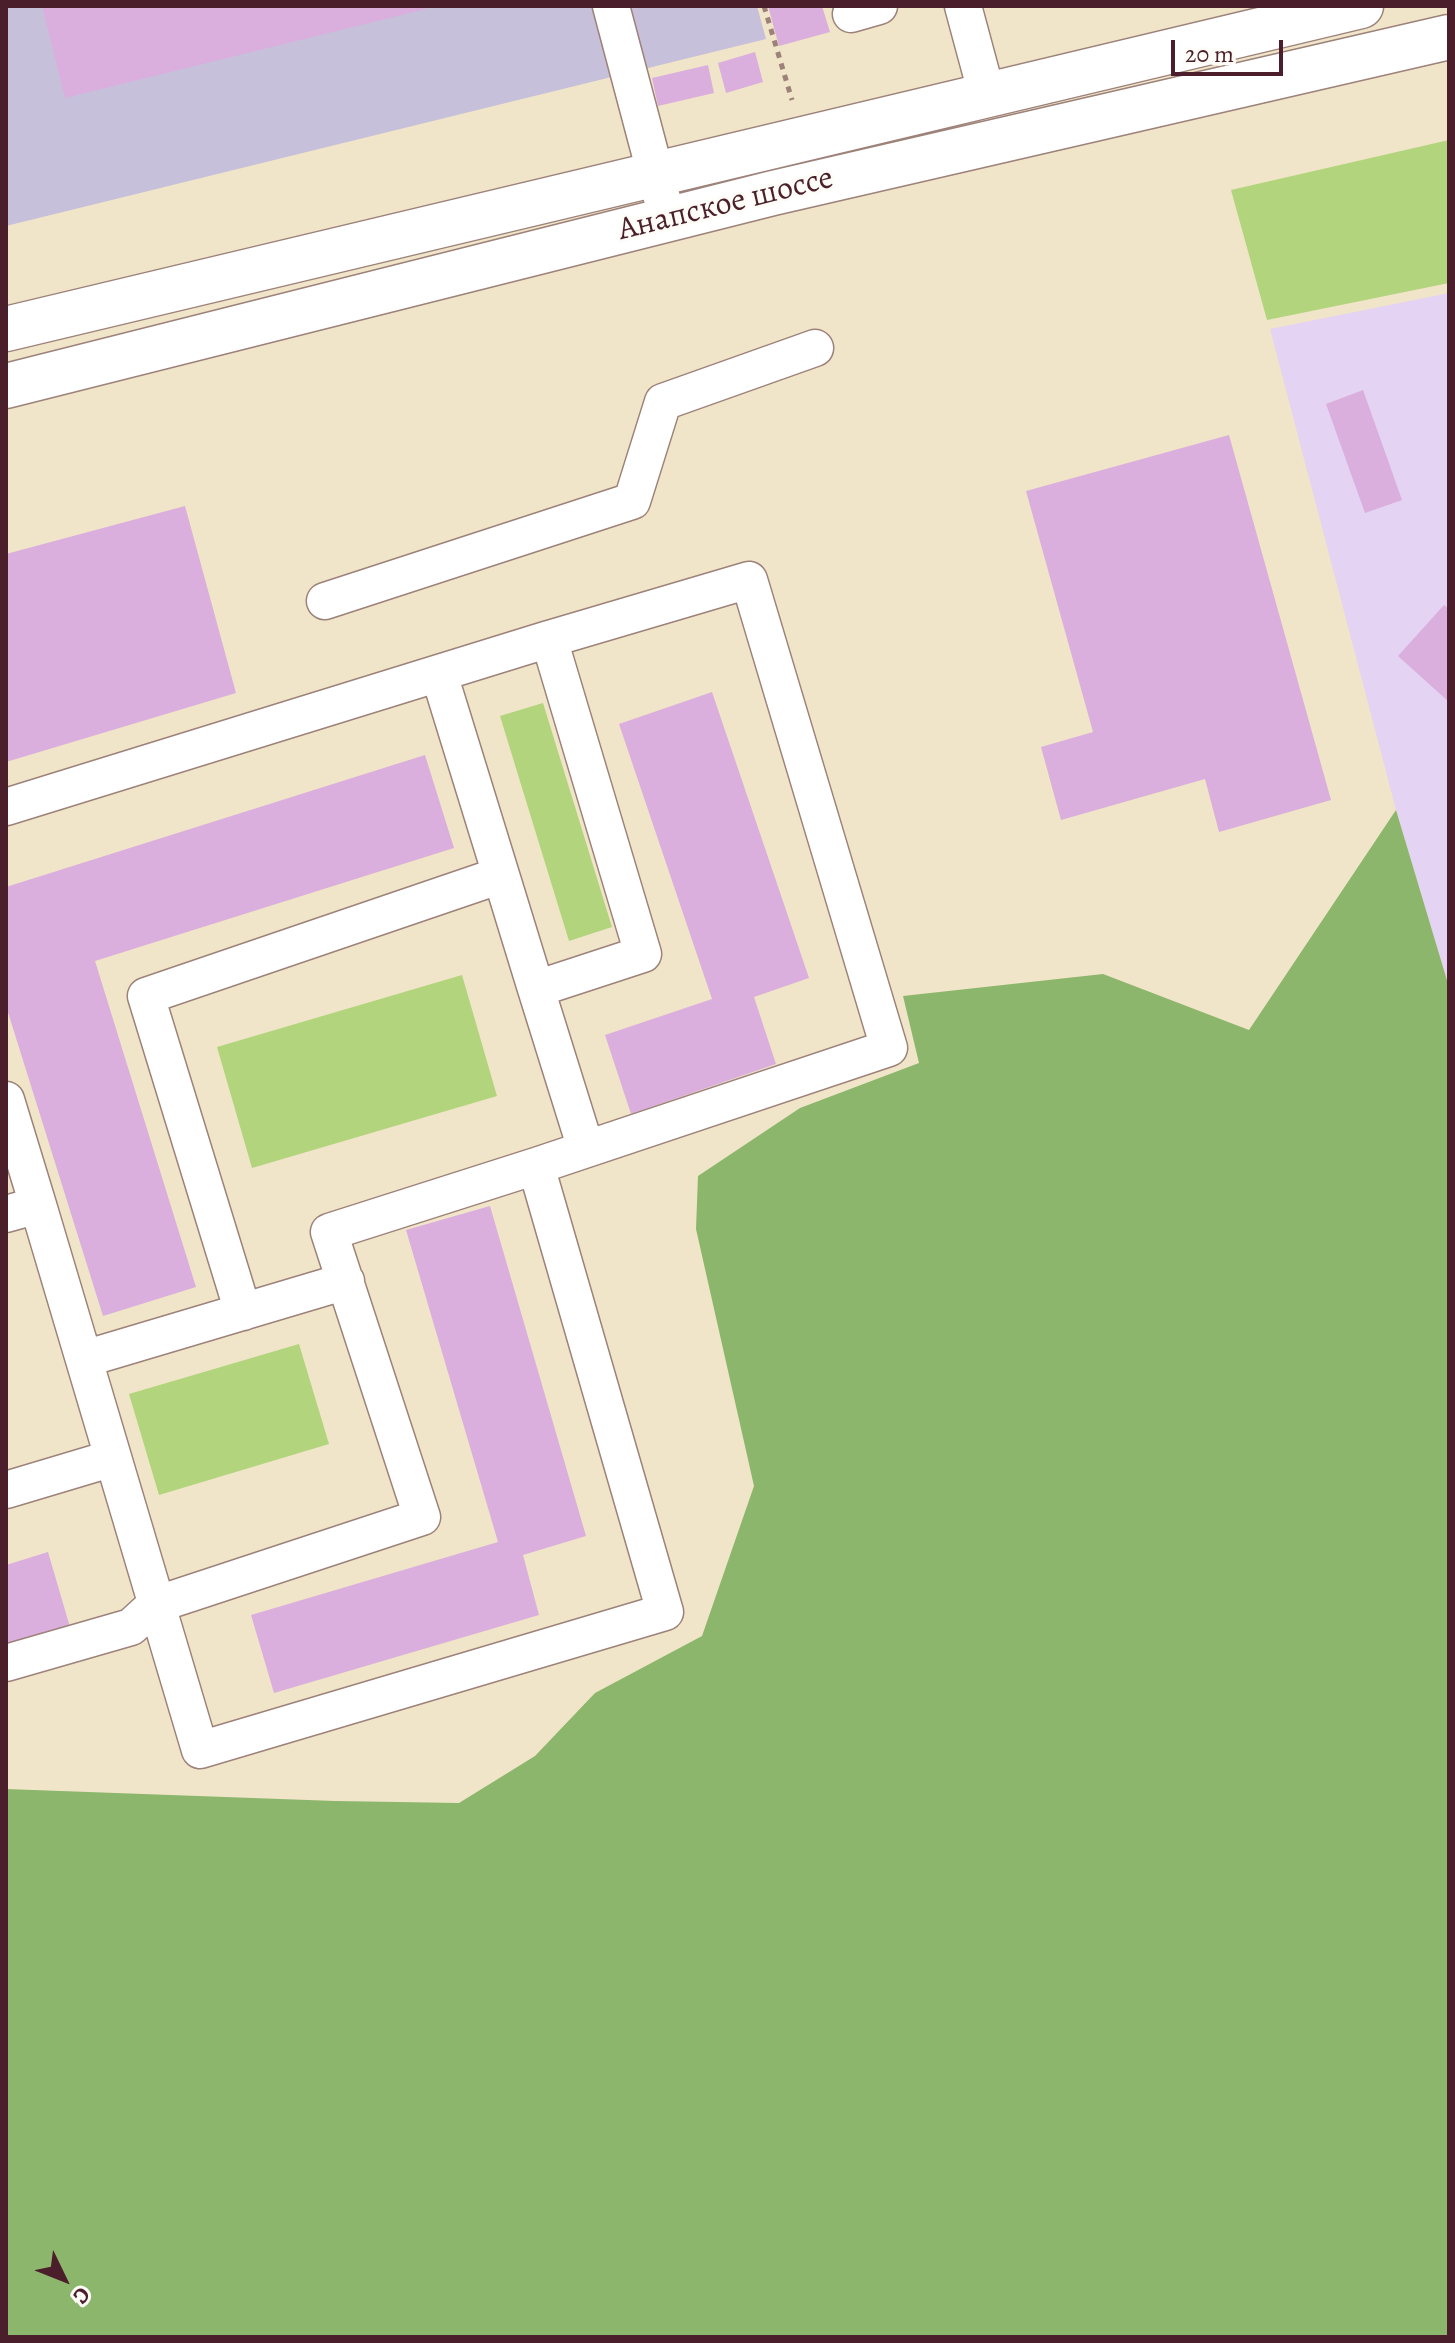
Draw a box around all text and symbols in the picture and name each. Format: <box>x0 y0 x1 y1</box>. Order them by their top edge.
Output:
scale bar <box>1175 24 1287 74</box>
text: 20 m <box>1185 38 1234 70</box>
street label: Анапское шоссе <box>614 160 838 250</box>
north arrow <box>24 2239 104 2319</box>
text: С <box>66 2280 97 2311</box>

